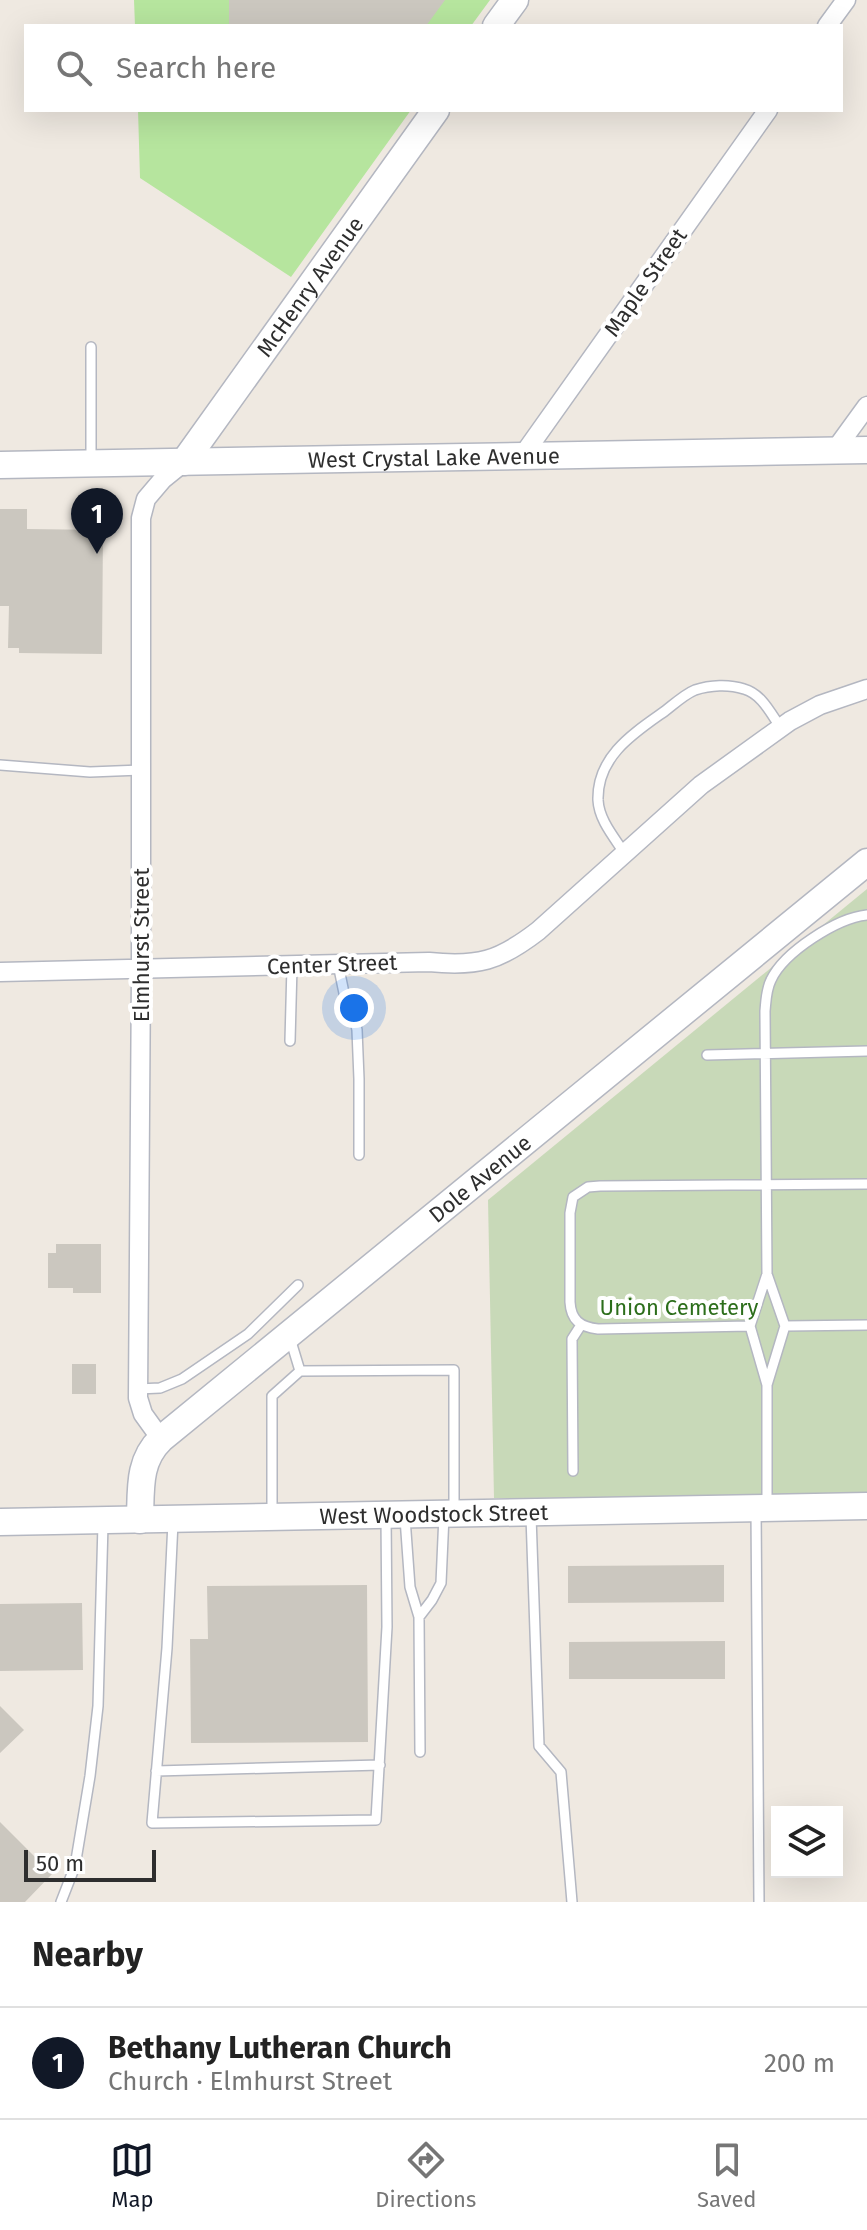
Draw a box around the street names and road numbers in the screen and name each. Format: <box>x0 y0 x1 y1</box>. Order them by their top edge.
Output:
street label: McHenry Avenue <box>251 211 369 362</box>
street label: Maple Street <box>598 223 693 342</box>
street label: West Crystal Lake Avenue <box>308 442 560 474</box>
street label: Elmhurst Street <box>128 868 155 1022</box>
street label: Center Street <box>266 949 398 980</box>
street label: Dole Avenue <box>423 1129 537 1229</box>
street label: West Woodstock Street <box>319 1499 549 1530</box>

